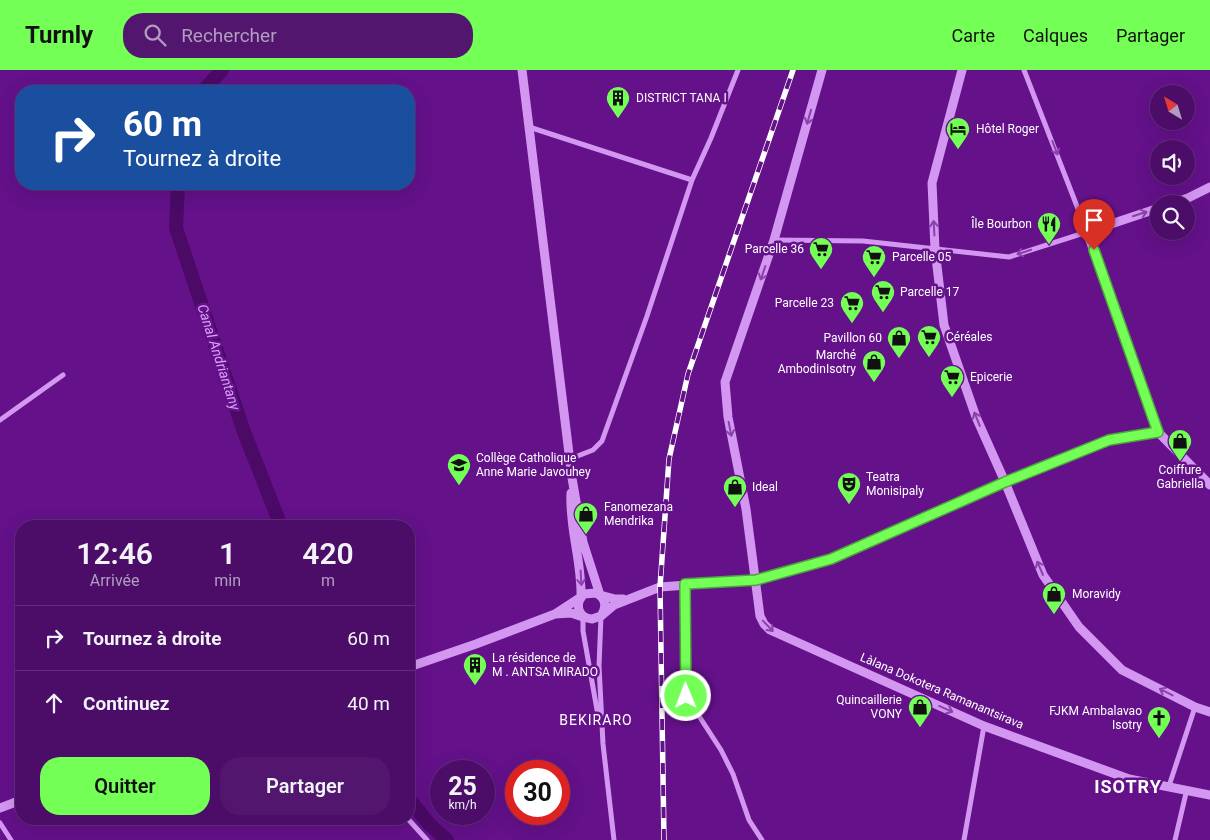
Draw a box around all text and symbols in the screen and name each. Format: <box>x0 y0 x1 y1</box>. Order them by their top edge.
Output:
search box <box>123 13 473 58</box>
text: Turnly <box>25 21 93 49</box>
icon: search <box>141 21 169 49</box>
text: Rechercher <box>181 24 277 47</box>
text: Carte <box>952 25 995 46</box>
text: Calques <box>1023 25 1088 46</box>
text: Partager <box>1116 25 1185 46</box>
building icon: DISTRICT TANA I <box>605 85 631 119</box>
north arrow <box>1150 85 1195 130</box>
map controls <box>1150 85 1195 240</box>
place label: DISTRICT TANA I <box>636 91 727 105</box>
text: 60 m <box>123 104 202 145</box>
icon: right <box>40 105 105 170</box>
one-way arrow <box>803 108 813 124</box>
hotel icon: Hôtel Roger <box>945 116 971 150</box>
place label: Hôtel Roger <box>976 122 1039 136</box>
one-way arrow <box>1050 140 1060 155</box>
button: sound <box>1150 140 1195 185</box>
text: Tournez à droite <box>123 146 281 171</box>
button: search <box>1150 195 1195 240</box>
pin <box>1073 199 1115 250</box>
icon: arrive <box>1080 206 1108 234</box>
one-way arrow <box>1131 209 1147 218</box>
restaurant icon: Île Bourbon <box>1036 211 1062 245</box>
place label: Île Bourbon <box>970 216 1032 231</box>
one-way arrow <box>930 220 939 236</box>
supermarket icon: Parcelle 36 <box>808 236 834 270</box>
place label: Parcelle 36 <box>745 242 804 256</box>
supermarket icon: Parcelle 05 <box>861 244 887 278</box>
one-way arrow <box>1017 248 1033 258</box>
place label: Parcelle 05 <box>892 250 952 264</box>
one-way arrow <box>757 264 767 280</box>
supermarket icon: Parcelle 17 <box>870 279 896 313</box>
place label: Parcelle 17 <box>900 285 960 299</box>
supermarket icon: Parcelle 23 <box>839 290 865 324</box>
place label: Parcelle 23 <box>775 296 834 310</box>
water label: Canal Andriantany <box>194 302 244 413</box>
supermarket icon: Céréales <box>916 324 942 358</box>
shop icon: Pavillon 60 <box>886 325 912 359</box>
place label: Céréales <box>946 330 993 344</box>
place label: Pavillon 60 <box>824 331 882 345</box>
place label: Marché AmbodinIsotry <box>778 348 856 376</box>
shop icon: Marché AmbodinIsotry <box>861 349 887 383</box>
supermarket icon: Epicerie <box>939 364 965 398</box>
place label: Epicerie <box>970 370 1012 384</box>
one-way arrow <box>972 412 982 427</box>
one-way arrow <box>726 420 736 436</box>
shop icon: Coiffure Gabriella <box>1167 428 1193 462</box>
place label: Collège Catholique Anne Marie Javouhey <box>476 451 591 479</box>
school or university icon: Collège Catholique Anne Marie Javouhey <box>446 452 472 486</box>
place label: Coiffure Gabriella <box>1156 463 1204 491</box>
place label: Teatra Monisipaly <box>866 470 924 498</box>
theatre icon: Teatra Monisipaly <box>836 471 862 505</box>
shop icon: Ideal <box>722 474 748 508</box>
place label: Ideal <box>752 480 778 494</box>
place label: Fanomezana Mendrika <box>604 500 673 528</box>
shop icon: Fanomezana Mendrika <box>573 501 599 535</box>
text: 12:46 <box>76 536 153 571</box>
text: 1 <box>219 536 236 571</box>
text: 420 <box>302 536 354 571</box>
one-way arrow <box>1035 561 1045 576</box>
one-way arrow <box>576 570 586 586</box>
text: Arrivée <box>90 571 140 590</box>
text: min <box>214 571 241 590</box>
text: m <box>321 571 335 590</box>
shop icon: Moravidy <box>1041 581 1067 615</box>
place label: Moravidy <box>1072 587 1121 601</box>
one-way arrow <box>762 619 774 632</box>
icon: right <box>40 624 68 652</box>
text: Tournez à droite <box>83 627 222 650</box>
text: 60 m <box>347 627 390 650</box>
street label: Làlana Dokotera Ramanantsirava <box>858 650 1026 732</box>
place label: La résidence de M . ANTSA MIRADO <box>492 651 598 679</box>
building icon: La résidence de M . ANTSA MIRADO <box>462 652 488 686</box>
position arrow <box>659 669 711 721</box>
one-way arrow <box>1158 687 1173 697</box>
icon: ahead <box>40 689 68 717</box>
text: Continuez <box>83 692 169 715</box>
text: 40 m <box>347 692 390 715</box>
place label: Quincaillerie VONY <box>836 693 903 721</box>
shop icon: Quincaillerie VONY <box>907 694 933 728</box>
one-way arrow <box>938 704 953 714</box>
place label: FJKM Ambalavao Isotry <box>1049 704 1142 732</box>
church icon: FJKM Ambalavao Isotry <box>1146 705 1172 739</box>
district label: BEKIRARO <box>559 712 633 728</box>
button: Quitter <box>40 757 210 815</box>
button: Partager <box>220 757 390 815</box>
speed limit sign: 30 <box>505 760 570 825</box>
text: 25 <box>448 772 477 801</box>
district label: ISOTRY <box>1094 776 1162 797</box>
text: km/h <box>448 798 477 812</box>

